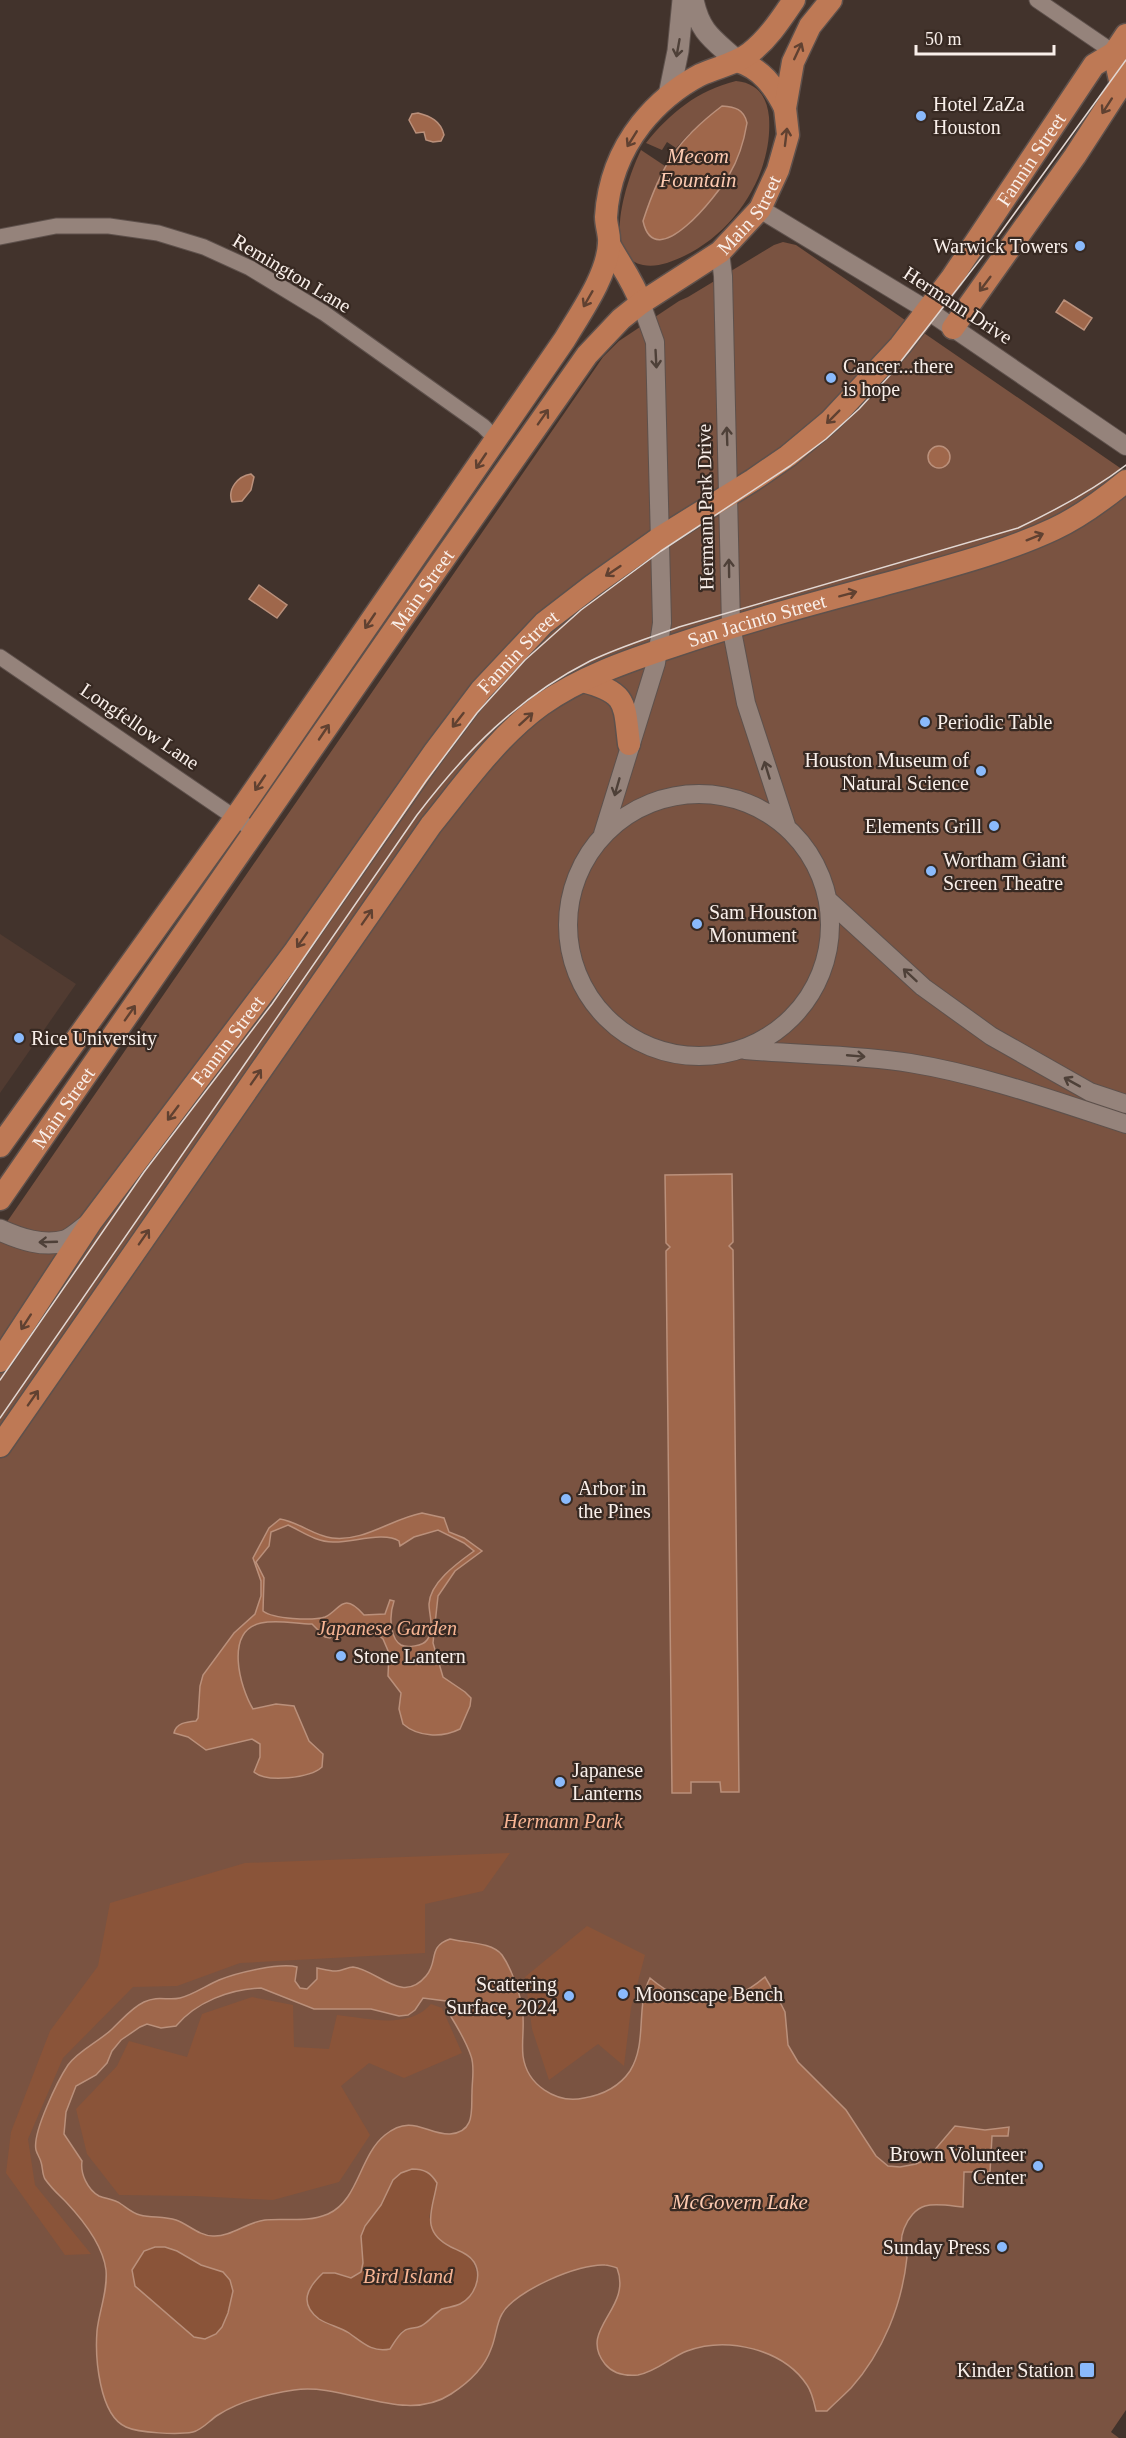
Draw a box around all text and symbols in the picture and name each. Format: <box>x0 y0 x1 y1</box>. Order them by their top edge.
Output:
scale bar <box>916 18 1054 56</box>
text: 50 m <box>925 29 962 49</box>
one-way arrow <box>672 37 683 57</box>
one-way arrow <box>793 43 805 61</box>
place label: Hotel ZaZa Houston <box>933 93 1025 138</box>
one-way arrow <box>1101 97 1113 114</box>
street label: Fannin Street <box>992 108 1070 210</box>
marker: Hotel ZaZa Houston <box>914 109 928 123</box>
one-way arrow <box>780 128 791 147</box>
one-way arrow <box>625 130 637 147</box>
water label: Mecom Fountain <box>659 144 737 192</box>
street label: Main Street <box>712 171 785 259</box>
street label: Remington Lane <box>228 229 355 318</box>
place label: Warwick Towers <box>933 235 1068 257</box>
marker: Warwick Towers <box>1073 239 1087 253</box>
street label: Hermann Drive <box>900 262 1016 348</box>
one-way arrow <box>979 276 992 292</box>
one-way arrow <box>582 289 593 307</box>
one-way arrow <box>650 348 661 368</box>
place label: Cancer...there is hope <box>843 355 954 401</box>
marker: Cancer...there is hope <box>824 371 838 385</box>
one-way arrow <box>537 409 550 425</box>
one-way arrow <box>826 410 841 425</box>
street label: Hermann Park Drive <box>693 423 717 590</box>
one-way arrow <box>721 426 733 446</box>
one-way arrow <box>475 452 487 469</box>
one-way arrow <box>1025 531 1043 542</box>
street label: Main Street <box>386 545 458 635</box>
one-way arrow <box>723 558 735 578</box>
one-way arrow <box>605 565 622 577</box>
one-way arrow <box>839 588 858 599</box>
street label: San Jacinto Street <box>685 589 829 651</box>
street label: Fannin Street <box>473 605 563 698</box>
one-way arrow <box>363 613 376 630</box>
street label: Longfellow Lane <box>76 678 204 775</box>
place label: Periodic Table <box>937 711 1053 733</box>
one-way arrow <box>452 712 465 728</box>
one-way arrow <box>518 712 533 726</box>
marker: Periodic Table <box>918 715 932 729</box>
one-way arrow <box>318 724 330 741</box>
place label: Houston Museum of Natural Science <box>805 749 969 794</box>
one-way arrow <box>760 761 771 780</box>
marker: Houston Museum of Natural Science <box>974 764 988 778</box>
one-way arrow <box>254 774 266 790</box>
one-way arrow <box>611 777 622 796</box>
place label: Elements Grill <box>865 815 982 837</box>
marker: Elements Grill <box>987 819 1001 833</box>
place label: Wortham Giant Screen Theatre <box>943 849 1067 894</box>
marker: Wortham Giant Screen Theatre <box>924 864 938 878</box>
place label: Sam Houston Monument <box>709 901 817 946</box>
one-way arrow <box>361 910 373 926</box>
marker: Sam Houston Monument <box>690 917 704 931</box>
one-way arrow <box>296 932 308 948</box>
one-way arrow <box>902 968 917 982</box>
street label: Fannin Street <box>186 991 269 1090</box>
one-way arrow <box>124 1006 136 1022</box>
place label: Rice University <box>31 1027 157 1050</box>
marker: Rice University <box>12 1031 26 1045</box>
one-way arrow <box>845 1051 865 1062</box>
street label: Main Street <box>27 1063 99 1153</box>
one-way arrow <box>250 1070 262 1086</box>
one-way arrow <box>1064 1076 1081 1088</box>
one-way arrow <box>167 1105 179 1121</box>
one-way arrow <box>138 1230 150 1246</box>
one-way arrow <box>38 1236 58 1248</box>
one-way arrow <box>19 1313 31 1330</box>
one-way arrow <box>27 1390 39 1406</box>
place label: Arbor in the Pines <box>578 1477 651 1522</box>
marker: Arbor in the Pines <box>559 1492 573 1506</box>
park label: Japanese Garden <box>317 1617 457 1640</box>
place label: Stone Lantern <box>353 1645 466 1667</box>
marker: Stone Lantern <box>334 1649 348 1663</box>
place label: Japanese Lanterns <box>572 1759 643 1804</box>
marker: Japanese Lanterns <box>553 1775 567 1789</box>
park label: Hermann Park <box>502 1810 624 1832</box>
place label: Scattering Surface, 2024 <box>446 1973 557 2018</box>
place label: Moonscape Bench <box>635 1983 783 2006</box>
marker: Moonscape Bench <box>616 1987 630 2001</box>
marker: Scattering Surface, 2024 <box>562 1989 576 2003</box>
place label: Brown Volunteer Center <box>890 2143 1026 2188</box>
marker: Brown Volunteer Center <box>1031 2159 1045 2173</box>
water label: McGovern Lake <box>671 2190 808 2214</box>
place label: Sunday Press <box>883 2236 990 2259</box>
marker: Sunday Press <box>995 2240 1009 2254</box>
park label: Bird Island <box>363 2265 454 2287</box>
place label: Kinder Station <box>957 2359 1074 2381</box>
marker: Kinder Station <box>1078 2361 1096 2379</box>

